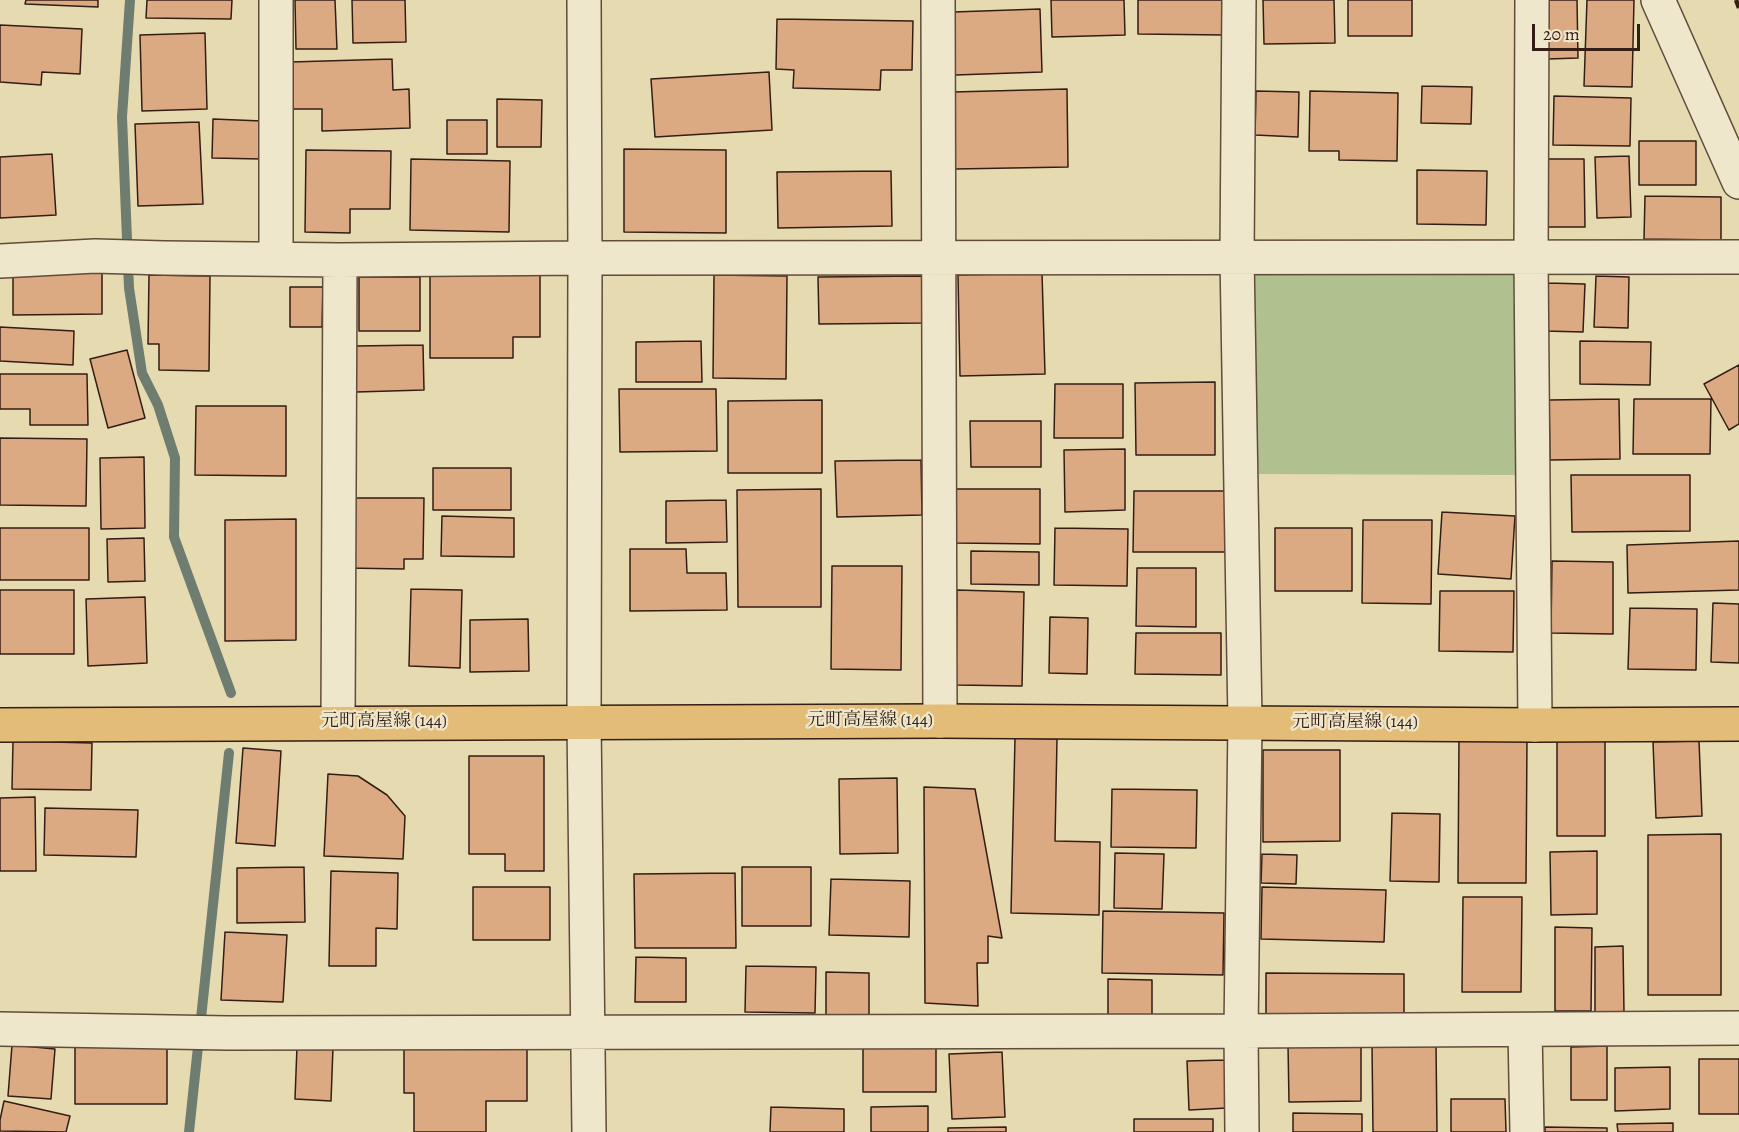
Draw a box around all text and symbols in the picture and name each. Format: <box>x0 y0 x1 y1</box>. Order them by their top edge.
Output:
scale bar <box>1535 12 1643 50</box>
text: 20 m <box>1543 22 1580 46</box>
street label: 元町高屋線 (144) <box>807 710 933 732</box>
street label: 元町高屋線 (144) <box>321 711 447 733</box>
street label: 元町高屋線 (144) <box>1292 712 1418 734</box>

